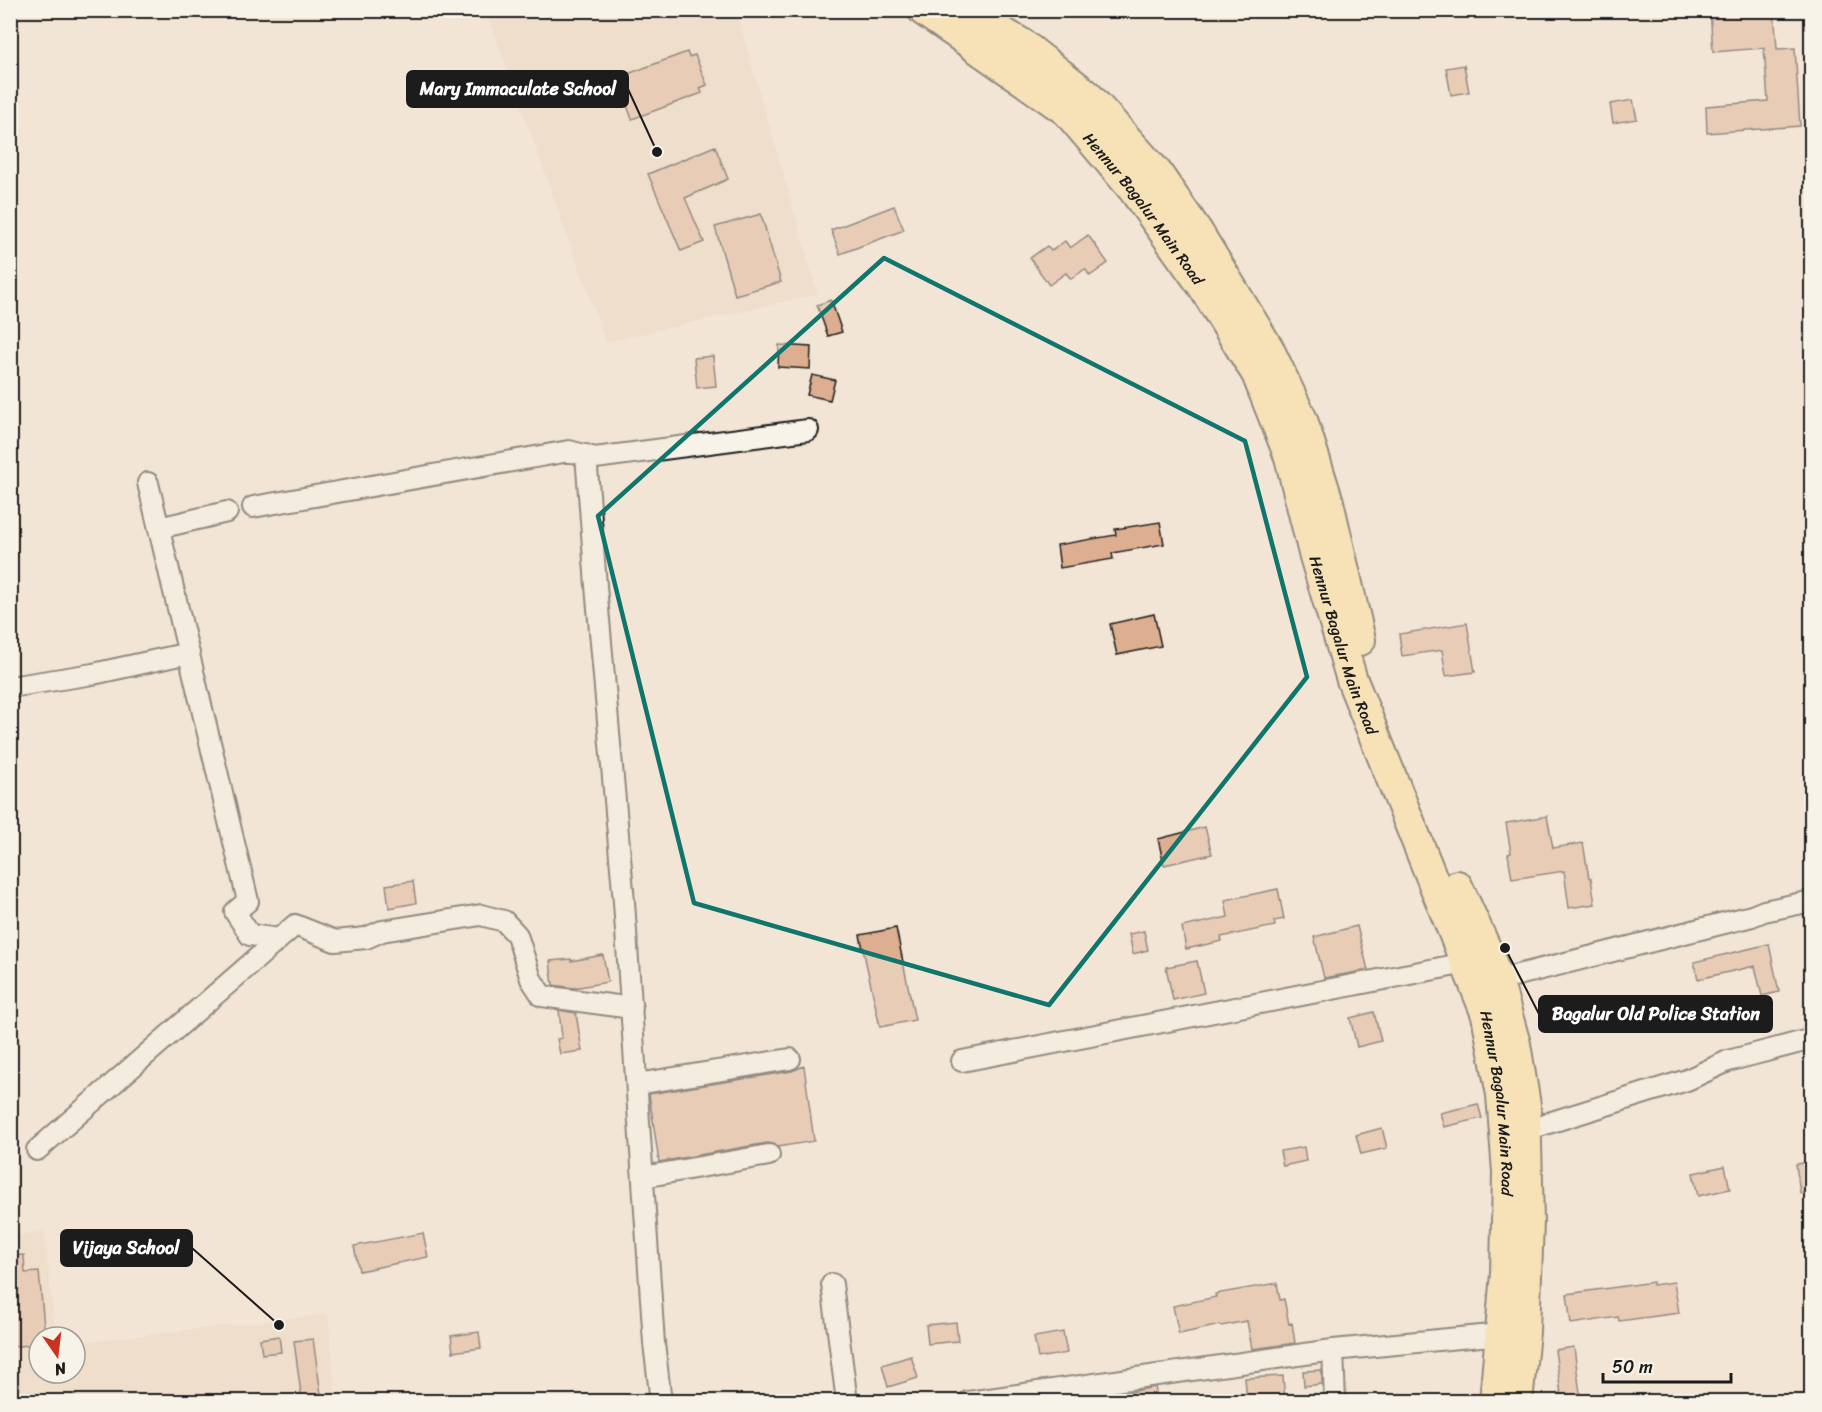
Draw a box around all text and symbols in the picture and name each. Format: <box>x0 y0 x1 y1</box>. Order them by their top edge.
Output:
callout: Mary Immaculate School <box>407 71 628 107</box>
text: Mary Immaculate School <box>419 73 617 105</box>
street label: Hennur Bagalur Main Road <box>1075 125 1213 293</box>
street label: Hennur Bagalur Main Road <box>1301 552 1387 741</box>
callout: Bagalur Old Police Station <box>1539 996 1772 1032</box>
text: Bagalur Old Police Station <box>1552 998 1760 1030</box>
street label: Hennur Bagalur Main Road <box>1471 1008 1522 1198</box>
callout: Vijaya School <box>61 1230 192 1266</box>
text: Vijaya School <box>73 1232 180 1264</box>
north arrow <box>27 1325 87 1385</box>
scale bar <box>1603 1346 1730 1384</box>
text: 50 m <box>1612 1351 1653 1383</box>
text: N <box>51 1353 70 1385</box>

